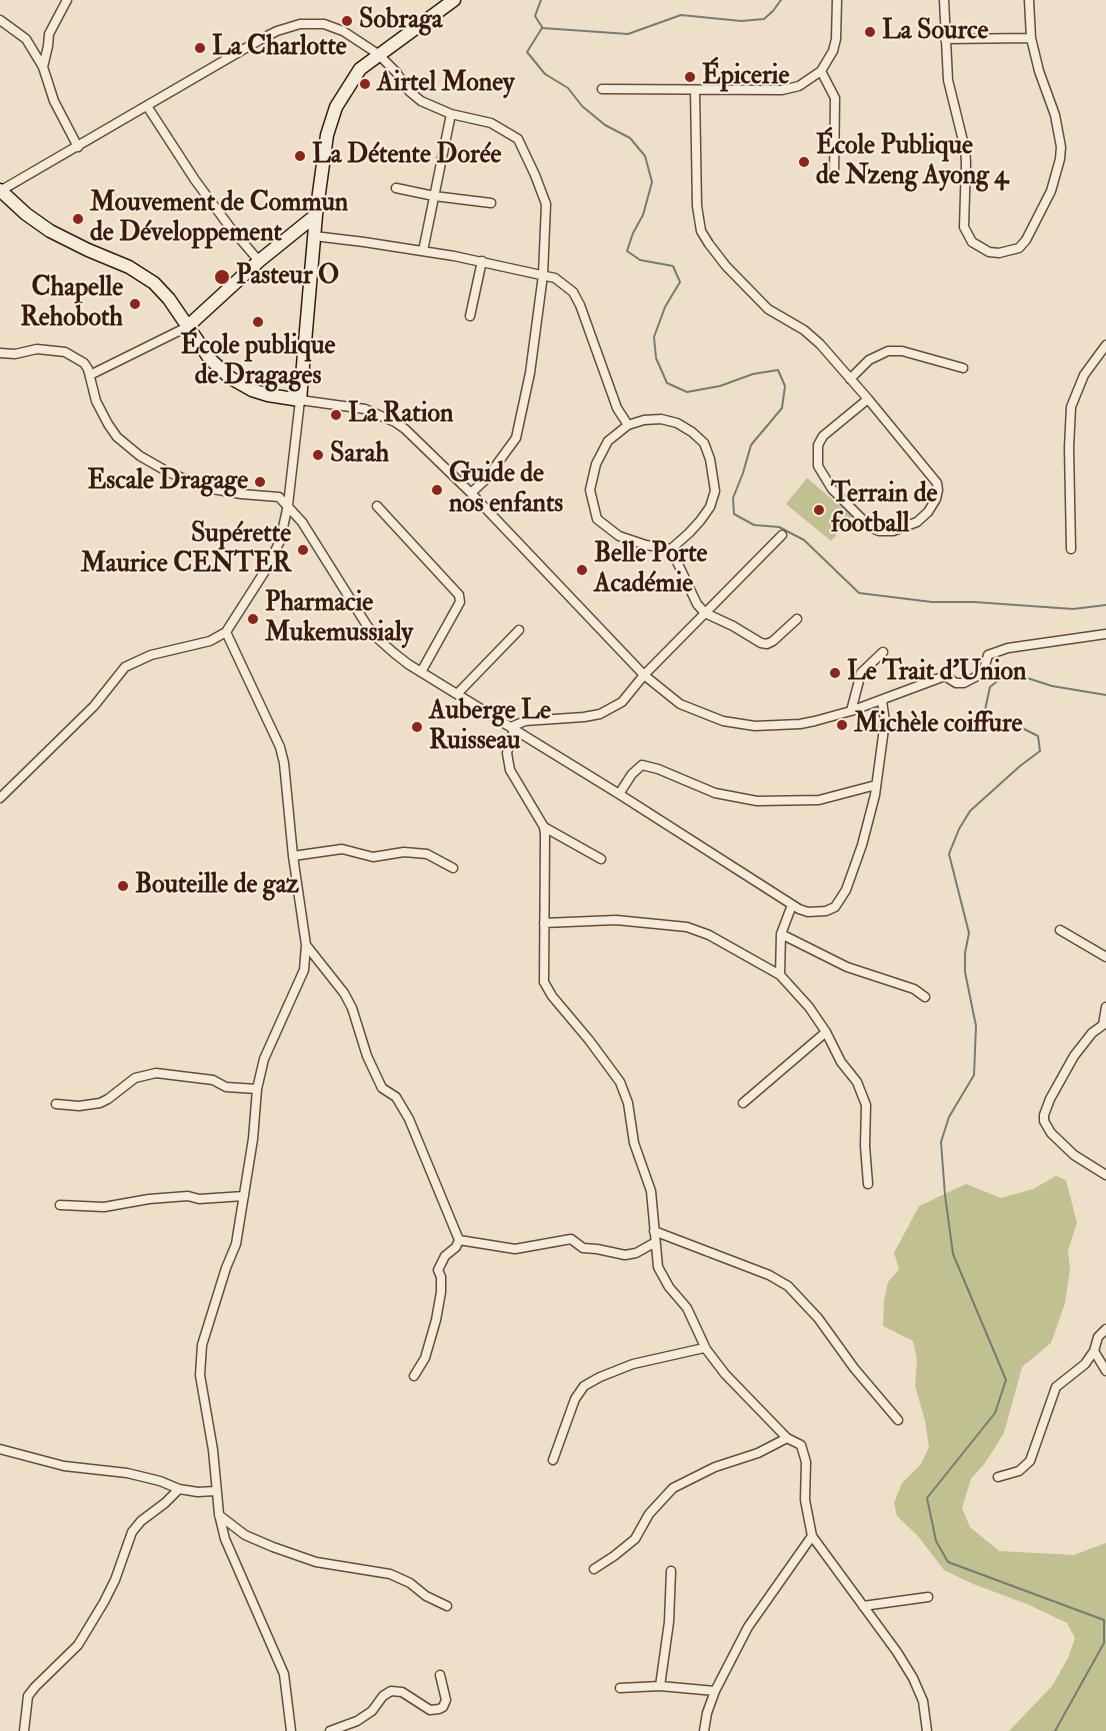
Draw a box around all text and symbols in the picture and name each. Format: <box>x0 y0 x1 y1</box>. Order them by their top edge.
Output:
place label: Sobraga <box>359 5 443 37</box>
marker: Sobraga <box>340 14 354 28</box>
place label: La Source <box>882 16 988 48</box>
marker: La Source <box>863 25 877 39</box>
place label: La Charlotte <box>212 32 347 64</box>
marker: La Charlotte <box>193 41 207 55</box>
place label: Épicerie <box>702 61 789 93</box>
place label: Airtel Money <box>377 68 514 100</box>
marker: Épicerie <box>683 70 697 84</box>
marker: Airtel Money <box>358 77 372 91</box>
place label: École Publique de Nzeng Ayong 4 <box>816 131 1008 192</box>
place label: La Détente Dorée <box>312 140 501 172</box>
marker: La Détente Dorée <box>293 149 307 163</box>
marker: École Publique de Nzeng Ayong 4 <box>797 155 811 169</box>
place label: Mouvement de Commun de Développement <box>90 188 348 249</box>
marker: Mouvement de Commun de Développement <box>71 212 85 226</box>
place label: Pasteur O <box>236 261 339 293</box>
marker: Pasteur O <box>213 268 231 286</box>
place label: Chapelle Rehoboth <box>20 273 123 334</box>
marker: Chapelle Rehoboth <box>128 297 142 311</box>
marker: École publique de Dragages <box>251 315 265 329</box>
place label: École publique de Dragages <box>181 331 335 392</box>
place label: La Ration <box>348 399 453 431</box>
marker: La Ration <box>329 408 343 422</box>
place label: Sarah <box>330 439 389 471</box>
marker: Sarah <box>311 448 325 462</box>
place label: Guide de nos enfants <box>449 459 563 520</box>
place label: Escale Dragage <box>88 466 248 498</box>
marker: Escale Dragage <box>253 475 267 489</box>
place label: Terrain de football <box>831 479 937 540</box>
marker: Guide de nos enfants <box>430 483 444 497</box>
marker: Terrain de football <box>812 503 826 517</box>
place label: Supérette Maurice CENTER <box>81 519 291 580</box>
place label: Belle Porte Académie <box>594 539 707 600</box>
marker: Supérette Maurice CENTER <box>296 543 310 557</box>
marker: Belle Porte Académie <box>575 563 589 577</box>
place label: Pharmacie Mukemussialy <box>265 588 413 650</box>
marker: Pharmacie Mukemussialy <box>246 612 260 626</box>
place label: Le Trait d'Union <box>847 657 1026 689</box>
marker: Le Trait d'Union <box>828 666 842 680</box>
place label: Auberge Le Ruisseau <box>429 696 551 758</box>
place label: Michèle coiffure <box>854 709 1022 741</box>
marker: Michèle coiffure <box>835 718 849 732</box>
marker: Auberge Le Ruisseau <box>410 720 424 734</box>
place label: Bouteille de gaz <box>135 870 299 902</box>
marker: Bouteille de gaz <box>116 879 130 893</box>

